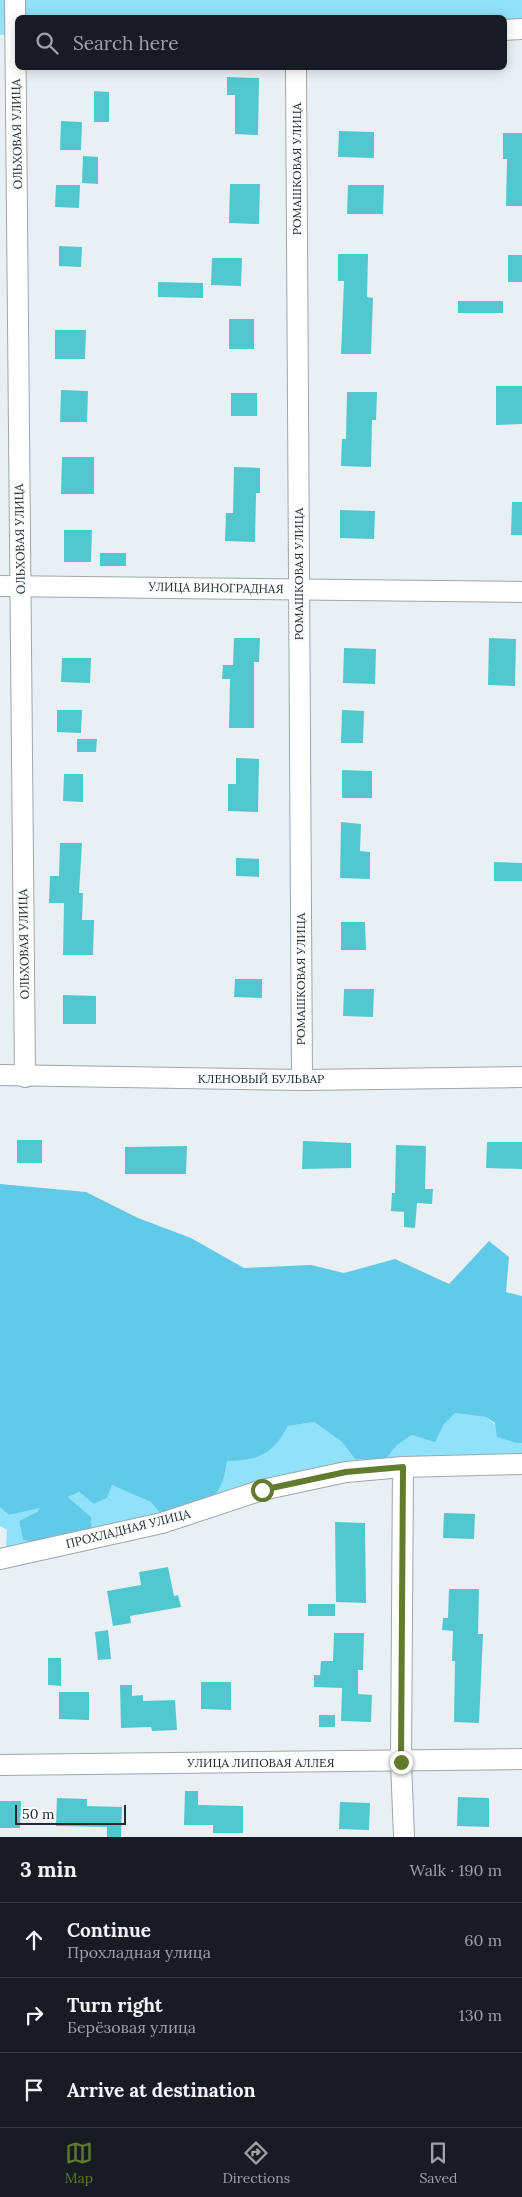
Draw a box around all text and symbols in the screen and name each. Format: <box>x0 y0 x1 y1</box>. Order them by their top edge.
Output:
search box <box>15 15 507 70</box>
icon: search <box>33 29 61 57</box>
text: Search here <box>73 31 179 55</box>
street label: ОЛЬХОВАЯ УЛИЦА <box>8 78 25 189</box>
street label: РОМАШКОВАЯ УЛИЦА <box>289 102 304 235</box>
street label: ОЛЬХОВАЯ УЛИЦА <box>11 483 28 594</box>
street label: РОМАШКОВАЯ УЛИЦА <box>291 507 306 640</box>
street label: УЛИЦА ВИНОГРАДНАЯ <box>147 579 284 596</box>
street label: ОЛЬХОВАЯ УЛИЦА <box>15 888 32 999</box>
street label: РОМАШКОВАЯ УЛИЦА <box>293 912 308 1045</box>
street label: КЛЕНОВЫЙ БУЛЬВАР <box>198 1071 324 1086</box>
route start <box>251 1479 274 1502</box>
street label: ПРОХЛАДНАЯ УЛИЦА <box>64 1506 192 1551</box>
route end <box>390 1751 413 1774</box>
street label: УЛИЦА ЛИПОВАЯ АЛЛЕЯ <box>186 1755 335 1770</box>
scale bar <box>15 1802 126 1825</box>
text: 50 m <box>22 1805 55 1823</box>
text: 3 min <box>20 1856 77 1883</box>
text: Walk · 190 m <box>410 1860 502 1880</box>
text: Continue <box>67 1918 151 1942</box>
icon: ahead <box>20 1926 48 1954</box>
text: 60 m <box>464 1930 502 1950</box>
text: Прохладная улица <box>67 1942 211 1962</box>
text: Turn right <box>67 1993 163 2017</box>
icon: right <box>20 2001 48 2029</box>
text: 130 m <box>459 2005 502 2025</box>
text: Берёзовая улица <box>67 2017 196 2037</box>
icon: arrive <box>20 2076 48 2104</box>
text: Arrive at destination <box>67 2078 256 2102</box>
tab: Map <box>65 2139 93 2187</box>
tab: Directions <box>222 2139 290 2187</box>
tab: Saved <box>419 2139 457 2187</box>

